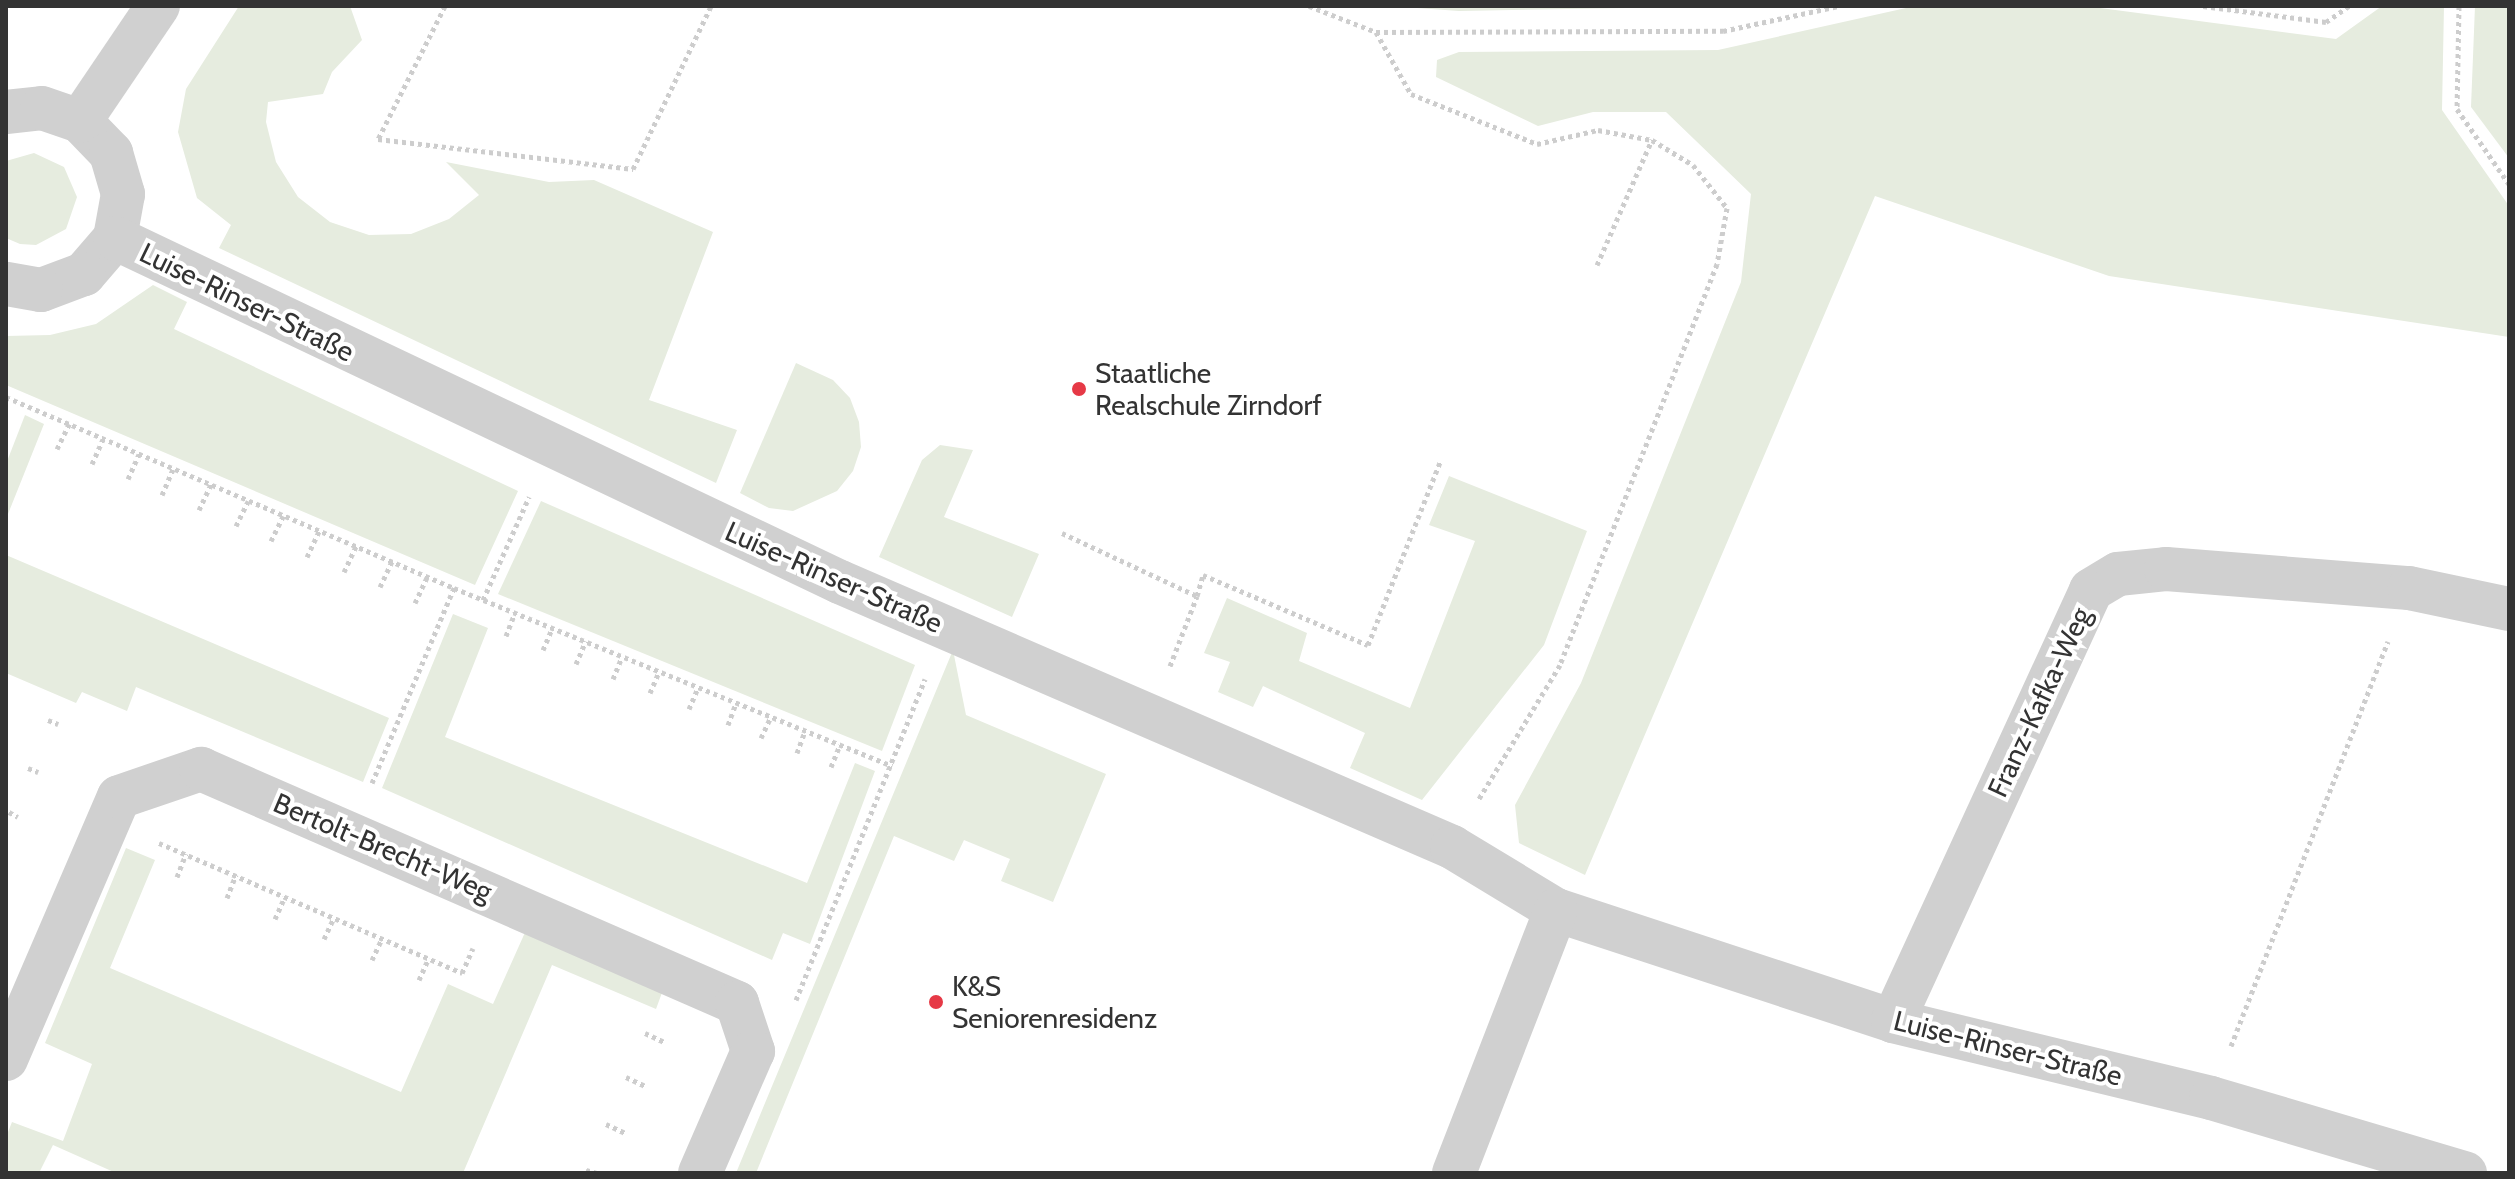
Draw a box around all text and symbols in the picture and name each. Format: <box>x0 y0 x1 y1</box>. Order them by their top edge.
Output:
street label: Luise-Rinser-Straße <box>134 236 360 368</box>
place label: Staatliche Realschule Zirndorf <box>1095 356 1322 422</box>
marker: Staatliche Realschule Zirndorf <box>1070 380 1088 398</box>
street label: Luise-Rinser-Straße <box>720 514 948 640</box>
street label: Franz-Kafka-Weg <box>1980 602 2098 802</box>
street label: Bertolt-Brecht-Weg <box>269 786 497 908</box>
place label: K&S Seniorenresidenz <box>952 969 1157 1035</box>
marker: K&S Seniorenresidenz <box>927 993 945 1011</box>
street label: Luise-Rinser-Straße <box>1890 1003 2126 1093</box>

